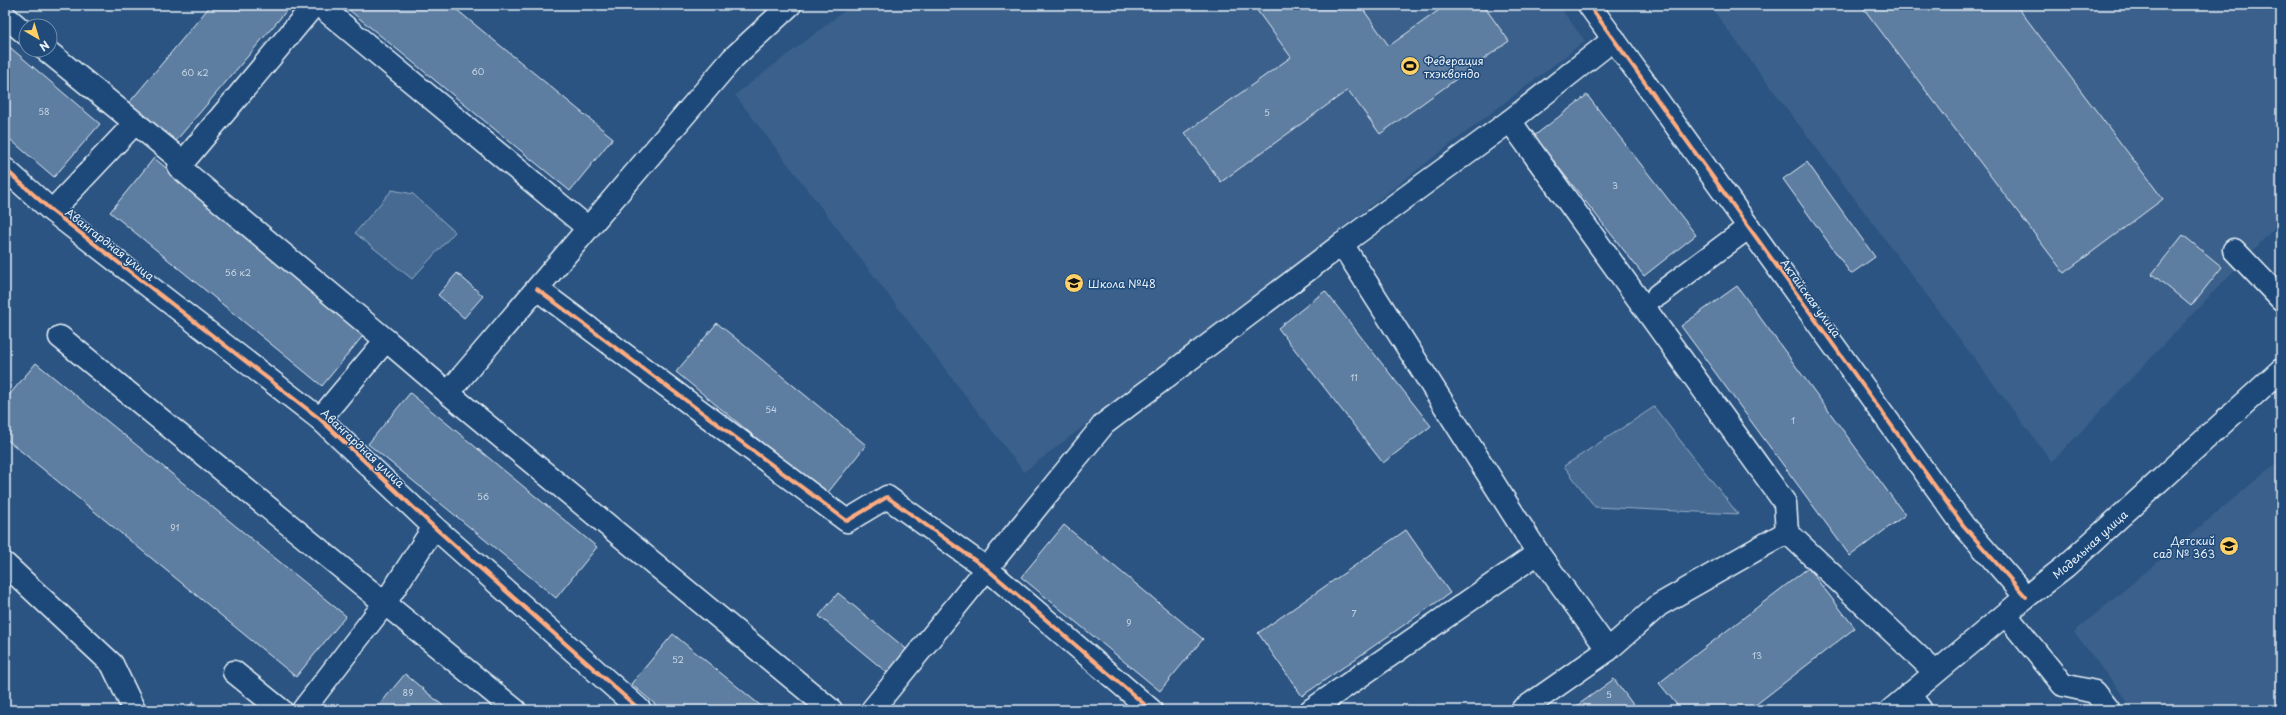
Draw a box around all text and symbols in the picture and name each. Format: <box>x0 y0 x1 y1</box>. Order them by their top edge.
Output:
north arrow <box>18 18 58 58</box>
text: N <box>36 37 53 56</box>
place label: Федерация тхэквондо <box>1424 52 1484 82</box>
sports icon: Федерация тхэквондо <box>1399 55 1421 77</box>
house number: 60 <box>472 64 485 78</box>
house number: 60 к2 <box>181 65 209 79</box>
house number: 58 <box>38 104 50 118</box>
house number: 5 <box>1264 105 1270 119</box>
house number: 3 <box>1612 178 1618 192</box>
street label: Авангардная улица <box>62 204 158 284</box>
street label: Актайская улица <box>1777 255 1845 341</box>
house number: 56 к2 <box>225 265 251 279</box>
school or university icon: Школа №48 <box>1063 272 1085 294</box>
place label: Школа №48 <box>1088 275 1156 292</box>
house number: 11 <box>1350 370 1358 384</box>
house number: 54 <box>765 402 777 416</box>
street label: Авангардная улица <box>317 405 409 492</box>
house number: 1 <box>1791 413 1795 427</box>
house number: 56 <box>477 489 489 503</box>
street label: Модельная улица <box>2049 506 2131 582</box>
house number: 91 <box>170 520 180 534</box>
place label: Детский сад № 363 <box>2153 532 2215 562</box>
school or university icon: Детский сад № 363 <box>2218 535 2240 557</box>
house number: 7 <box>1351 606 1357 620</box>
house number: 9 <box>1126 615 1132 629</box>
house number: 13 <box>1752 648 1762 662</box>
house number: 52 <box>672 652 684 666</box>
house number: 89 <box>403 685 413 699</box>
house number: 5 <box>1606 687 1612 701</box>

